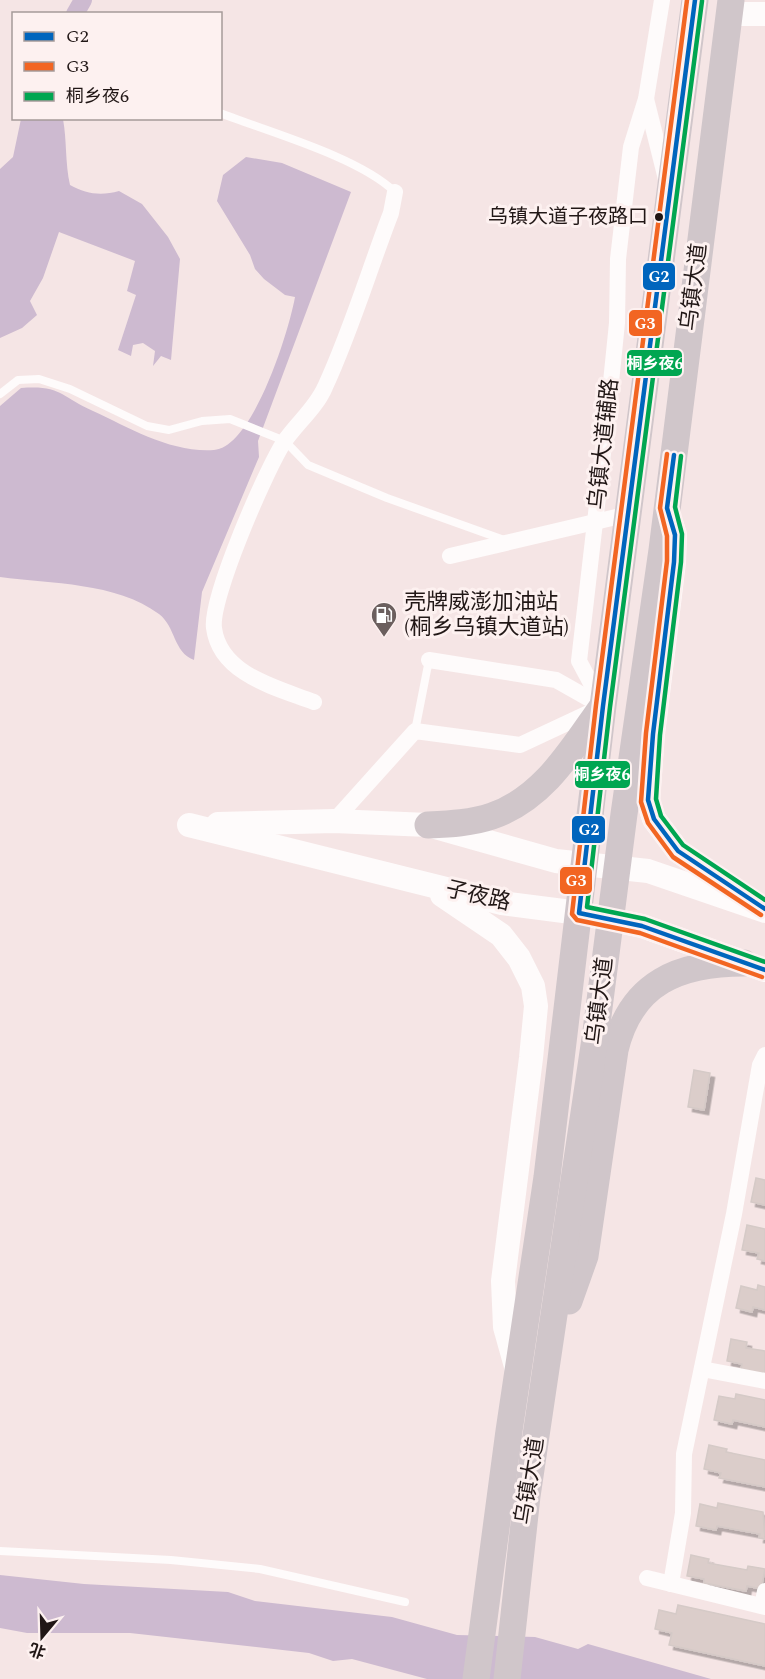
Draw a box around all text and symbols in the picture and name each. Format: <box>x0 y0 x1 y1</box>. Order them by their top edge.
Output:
legend <box>12 12 222 120</box>
text: G2 <box>66 23 89 50</box>
text: G3 <box>66 53 89 80</box>
text: 桐乡夜6 <box>66 83 129 110</box>
place label: 乌镇大道子夜路口 <box>488 202 648 232</box>
marker: 乌镇大道子夜路口 <box>653 211 665 223</box>
street label: 乌镇大道 <box>672 241 716 333</box>
line badge: G2 <box>642 262 676 291</box>
text: G2 <box>648 265 670 289</box>
line badge: G3 <box>628 309 663 337</box>
text: G3 <box>634 312 656 336</box>
line badge: 桐乡夜6 <box>626 349 683 377</box>
text: 桐乡夜6 <box>627 352 684 376</box>
street label: 乌镇大道辅路 <box>581 377 627 511</box>
place label: 壳牌威澎加油站 (桐乡乌镇大道站) <box>404 586 569 644</box>
fuel station icon: 壳牌威澎加油站 (桐乡乌镇大道站) <box>369 600 399 638</box>
line badge: 桐乡夜6 <box>574 760 631 789</box>
text: 桐乡夜6 <box>574 763 631 787</box>
line badge: G2 <box>571 815 606 844</box>
text: G2 <box>578 818 600 842</box>
line badge: G3 <box>559 866 593 895</box>
text: G3 <box>565 869 587 893</box>
street label: 子夜路 <box>442 872 514 920</box>
street label: 乌镇大道 <box>578 955 622 1047</box>
street label: 乌镇大道 <box>507 1435 553 1527</box>
north arrow <box>12 1607 72 1667</box>
text: 北 <box>26 1636 49 1664</box>

